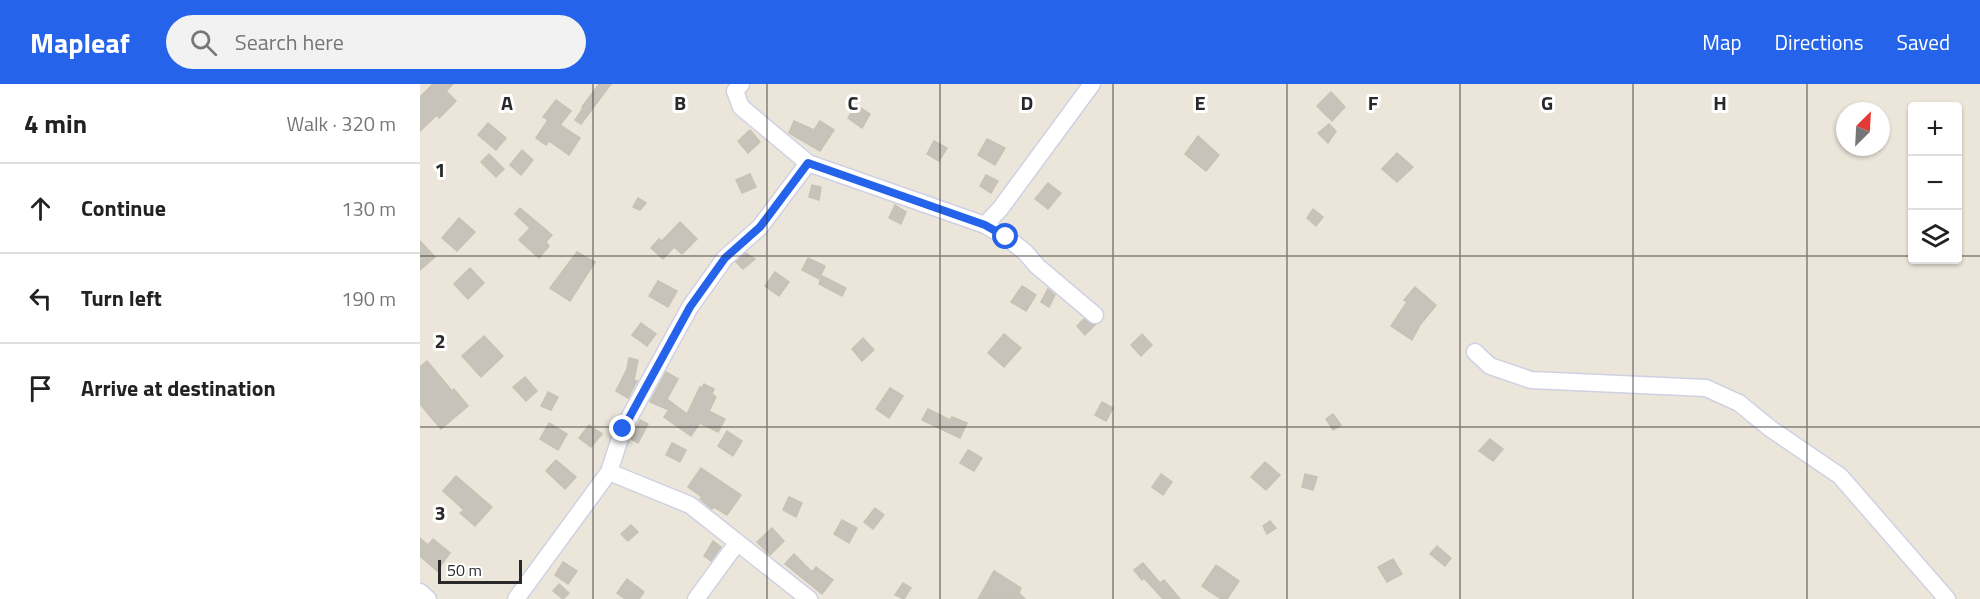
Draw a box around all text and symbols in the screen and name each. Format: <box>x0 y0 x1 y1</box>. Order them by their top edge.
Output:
search box <box>166 15 586 69</box>
text: Mapleaf <box>30 21 130 64</box>
text: Search here <box>235 25 344 59</box>
icon: search <box>187 26 220 59</box>
text: Map <box>1702 26 1742 58</box>
text: Directions <box>1775 26 1864 58</box>
text: Saved <box>1897 26 1950 58</box>
text: A <box>501 87 513 118</box>
text: B <box>674 87 686 118</box>
text: C <box>848 87 859 118</box>
text: D <box>1021 87 1033 118</box>
text: E <box>1194 87 1206 118</box>
text: F <box>1368 87 1379 118</box>
text: G <box>1541 87 1553 118</box>
text: H <box>1713 87 1727 118</box>
north arrow <box>1836 102 1890 156</box>
map controls <box>1908 102 1962 264</box>
button: + <box>1908 102 1962 156</box>
text: 4 min <box>24 104 87 143</box>
text: Walk · 320 m <box>287 108 396 139</box>
text: 1 <box>434 154 446 185</box>
button: − <box>1908 156 1962 210</box>
text: Continue <box>81 191 166 225</box>
icon: ahead <box>24 192 57 225</box>
text: 130 m <box>341 193 396 224</box>
button: layers <box>1908 210 1962 264</box>
route start <box>992 223 1018 249</box>
text: Turn left <box>81 281 162 315</box>
icon: left <box>24 282 57 315</box>
text: 190 m <box>341 283 396 314</box>
text: 2 <box>434 325 446 356</box>
text: Arrive at destination <box>81 371 276 405</box>
icon: arrive <box>24 372 57 405</box>
route end <box>609 415 635 441</box>
text: 3 <box>434 497 446 528</box>
scale bar <box>438 557 522 584</box>
text: 50 m <box>447 558 482 582</box>

